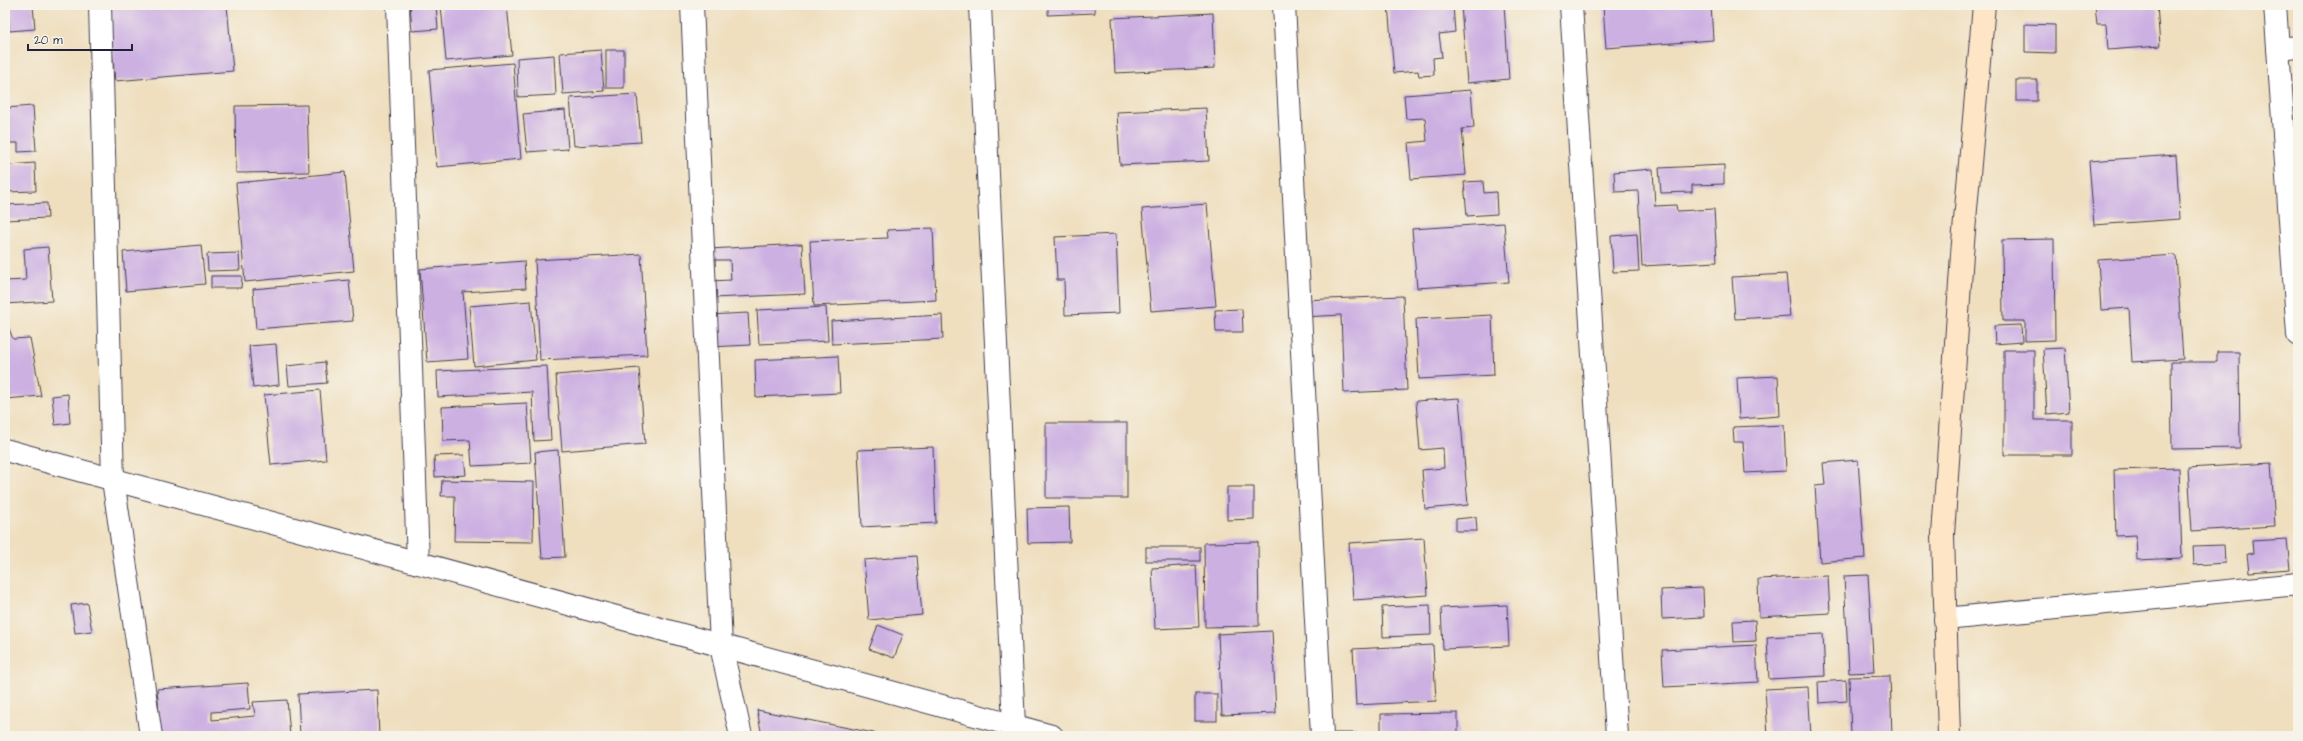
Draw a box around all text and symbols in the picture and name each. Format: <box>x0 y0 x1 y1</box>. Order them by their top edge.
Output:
scale bar <box>28 26 132 52</box>
text: 20 m <box>34 32 63 49</box>

